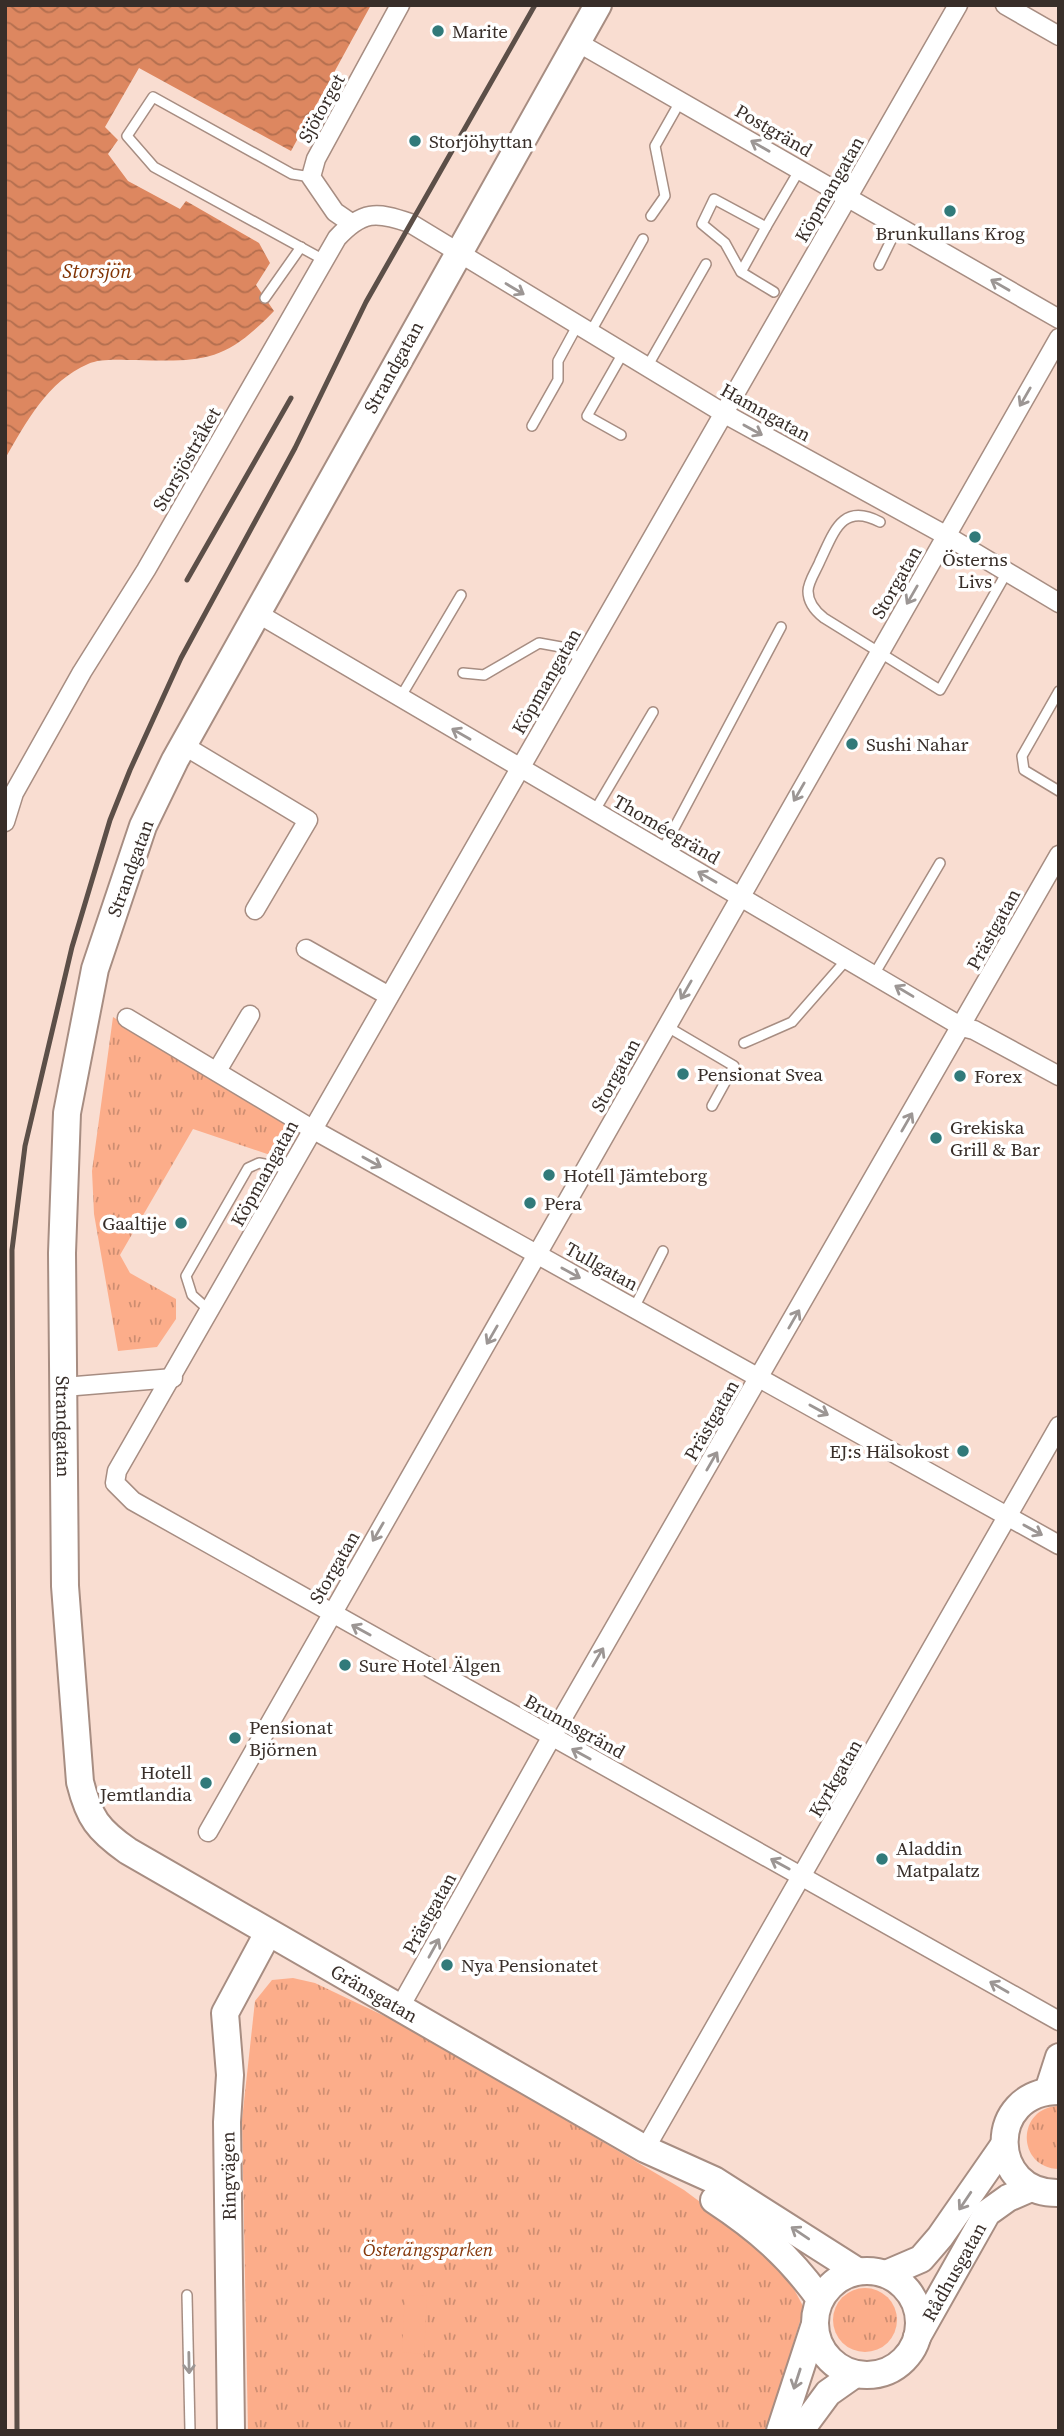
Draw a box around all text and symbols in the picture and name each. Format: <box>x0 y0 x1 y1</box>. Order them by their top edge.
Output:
place label: Marite <box>452 18 508 44</box>
marker: Marite <box>430 23 446 39</box>
street label: Sjötorget <box>291 68 351 147</box>
street label: Postgränd <box>731 97 818 163</box>
place label: Storjöhyttan <box>429 128 533 154</box>
street label: Köpmangatan <box>788 131 870 247</box>
marker: Storjöhyttan <box>407 133 423 149</box>
one-way arrow <box>751 139 771 153</box>
marker: Brunkullans Krog <box>942 203 958 219</box>
place label: Brunkullans Krog <box>875 220 1025 246</box>
water label: Storsjön <box>62 256 132 285</box>
one-way arrow <box>990 277 1010 291</box>
one-way arrow <box>505 282 525 296</box>
street label: Strandgatan <box>357 316 429 418</box>
street label: Hamngatan <box>716 377 816 447</box>
one-way arrow <box>1018 387 1032 407</box>
street label: Storsjöstråket <box>146 402 227 516</box>
one-way arrow <box>742 424 763 437</box>
marker: Österns Livs <box>967 529 983 545</box>
street label: Storgatan <box>865 541 927 623</box>
place label: Österns Livs <box>942 546 1008 594</box>
one-way arrow <box>905 585 919 605</box>
street label: Köpmangatan <box>505 623 587 739</box>
one-way arrow <box>452 727 472 741</box>
place label: Sushi Nahar <box>866 731 969 757</box>
marker: Sushi Nahar <box>844 736 860 752</box>
one-way arrow <box>792 782 806 802</box>
street label: Thoméegränd <box>609 788 725 870</box>
street label: Strandgatan <box>100 816 160 920</box>
one-way arrow <box>697 870 718 883</box>
street label: Prästgatan <box>960 884 1026 974</box>
one-way arrow <box>679 979 693 999</box>
one-way arrow <box>894 984 914 998</box>
street label: Storgatan <box>584 1034 646 1116</box>
place label: Pensionat Svea <box>697 1061 823 1087</box>
place label: Forex <box>974 1063 1022 1089</box>
marker: Pensionat Svea <box>675 1066 691 1082</box>
marker: Forex <box>952 1068 968 1084</box>
one-way arrow <box>900 1112 914 1132</box>
place label: Grekiska Grill & Bar <box>950 1114 1040 1162</box>
street label: Köpmangatan <box>224 1115 304 1231</box>
marker: Grekiska Grill & Bar <box>928 1130 944 1146</box>
one-way arrow <box>361 1156 382 1169</box>
place label: Hotell Jämteborg <box>563 1162 707 1188</box>
marker: Hotell Jämteborg <box>541 1167 557 1183</box>
place label: Pera <box>544 1190 582 1216</box>
marker: Pera <box>522 1195 538 1211</box>
place label: Gaaltije <box>102 1210 167 1236</box>
marker: Gaaltije <box>173 1215 189 1231</box>
street label: Tullgatan <box>561 1235 643 1297</box>
one-way arrow <box>560 1267 581 1280</box>
one-way arrow <box>787 1309 801 1329</box>
one-way arrow <box>485 1324 498 1345</box>
street label: Prästgatan <box>677 1375 745 1465</box>
street label: Strandgatan <box>50 1376 77 1478</box>
one-way arrow <box>809 1404 829 1418</box>
place label: EJ:s Hälsokost <box>829 1438 950 1464</box>
marker: EJ:s Hälsokost <box>955 1443 971 1459</box>
one-way arrow <box>705 1451 719 1471</box>
one-way arrow <box>371 1521 384 1542</box>
one-way arrow <box>1023 1523 1043 1537</box>
street label: Storgatan <box>303 1526 365 1608</box>
one-way arrow <box>351 1623 372 1636</box>
one-way arrow <box>591 1648 605 1668</box>
place label: Sure Hotel Älgen <box>359 1652 501 1678</box>
marker: Sure Hotel Älgen <box>337 1657 353 1673</box>
street label: Brunnsgränd <box>520 1688 630 1765</box>
place label: Pensionat Björnen <box>249 1714 334 1762</box>
marker: Pensionat Björnen <box>227 1730 243 1746</box>
street label: Kyrkgatan <box>802 1734 868 1822</box>
one-way arrow <box>571 1747 591 1761</box>
place label: Hotell Jemtlandia <box>99 1759 192 1807</box>
marker: Hotell Jemtlandia <box>198 1775 214 1791</box>
place label: Aladdin Matpalatz <box>896 1835 980 1883</box>
marker: Aladdin Matpalatz <box>874 1851 890 1867</box>
one-way arrow <box>770 1857 790 1871</box>
street label: Prästgatan <box>396 1868 462 1958</box>
one-way arrow <box>427 1938 441 1958</box>
place label: Nya Pensionatet <box>461 1952 598 1978</box>
marker: Nya Pensionatet <box>439 1957 455 1973</box>
street label: Gränsgatan <box>326 1958 423 2028</box>
one-way arrow <box>990 1980 1010 1994</box>
street label: Ringvägen <box>214 2131 242 2221</box>
one-way arrow <box>958 2191 972 2210</box>
street label: Rådhusgatan <box>916 2217 992 2326</box>
one-way arrow <box>791 2226 811 2240</box>
park label: Österängsparken <box>363 2236 494 2262</box>
one-way arrow <box>182 2351 196 2374</box>
one-way arrow <box>790 2367 802 2389</box>

